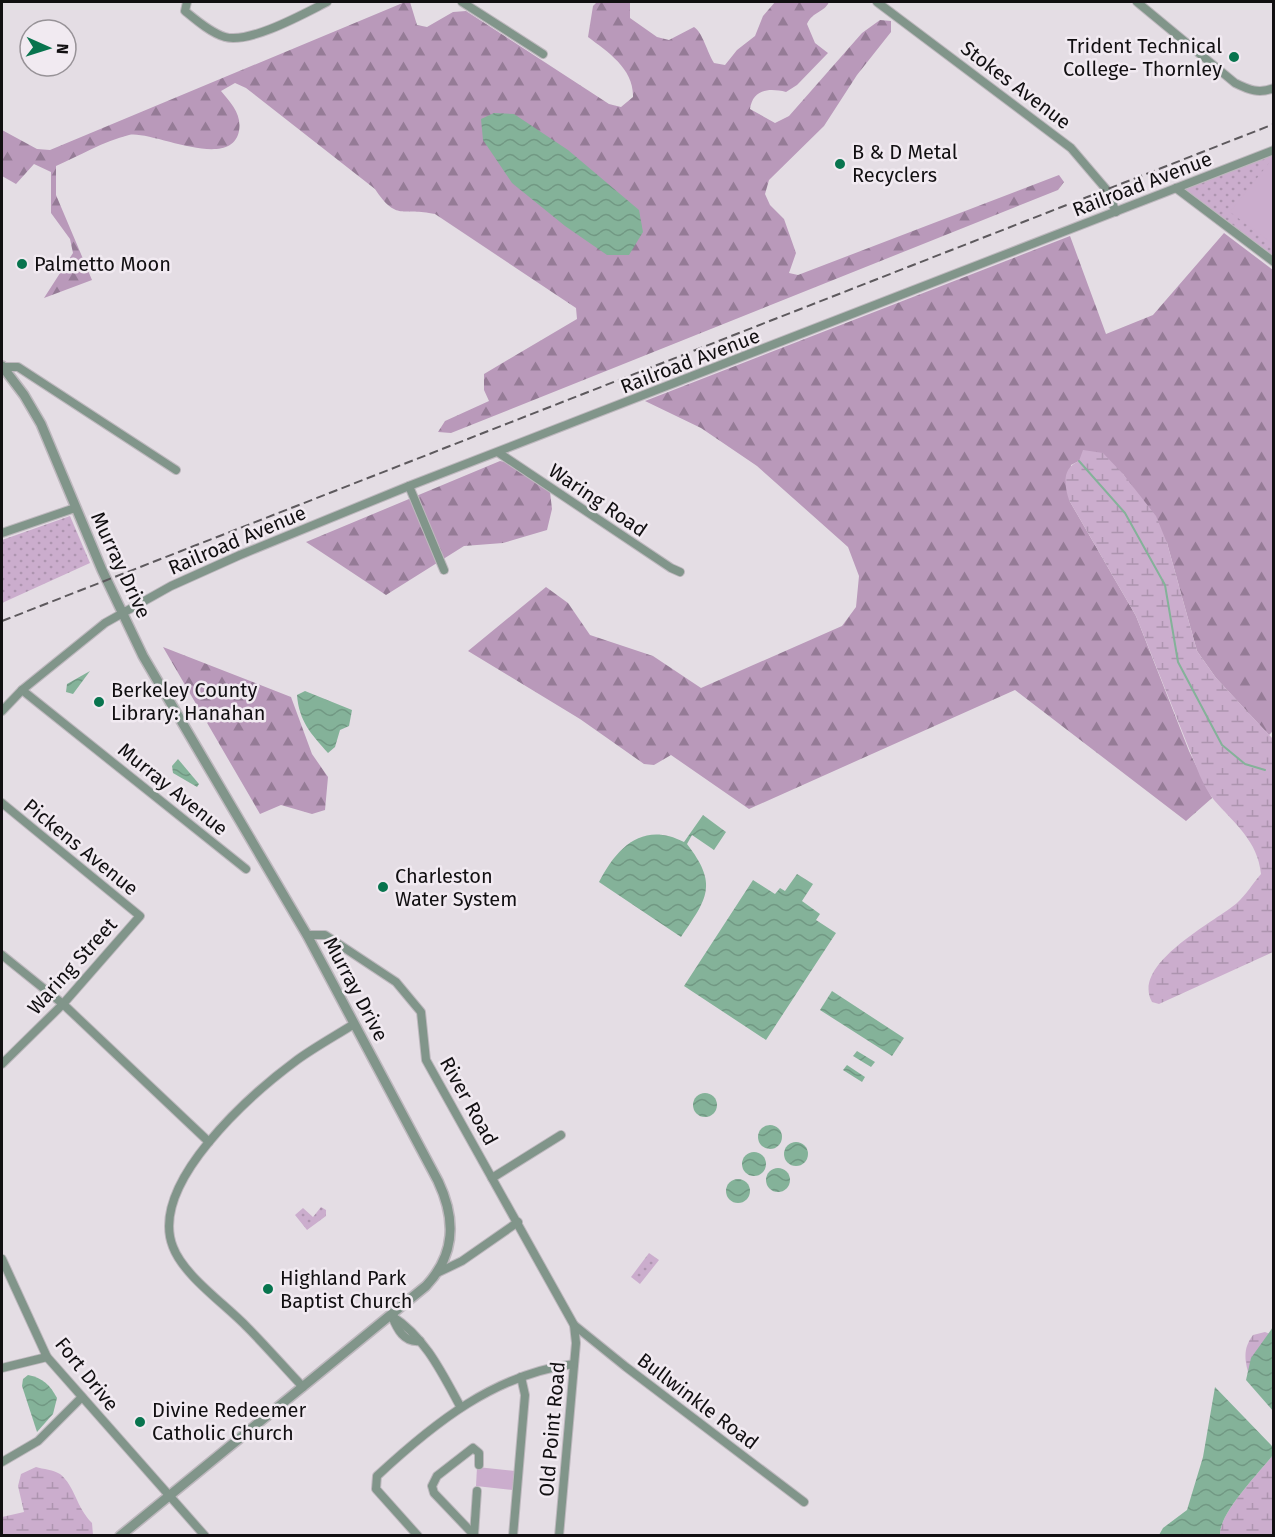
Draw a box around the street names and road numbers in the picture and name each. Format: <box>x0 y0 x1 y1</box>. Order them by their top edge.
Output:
street label: Stokes Avenue <box>956 36 1076 134</box>
street label: Railroad Avenue <box>1069 146 1215 222</box>
street label: Railroad Avenue <box>617 323 763 399</box>
street label: Waring Road <box>544 458 652 542</box>
street label: Railroad Avenue <box>164 500 310 580</box>
street label: Murray Drive <box>86 508 156 622</box>
street label: Murray Avenue <box>113 737 233 841</box>
street label: Pickens Avenue <box>19 793 143 901</box>
street label: Waring Street <box>22 912 122 1019</box>
street label: Murray Drive <box>319 933 393 1045</box>
street label: River Road <box>435 1053 503 1149</box>
street label: Fort Drive <box>50 1332 124 1416</box>
street label: Bullwinkle Road <box>633 1348 763 1454</box>
street label: Old Point Road <box>534 1360 570 1498</box>

